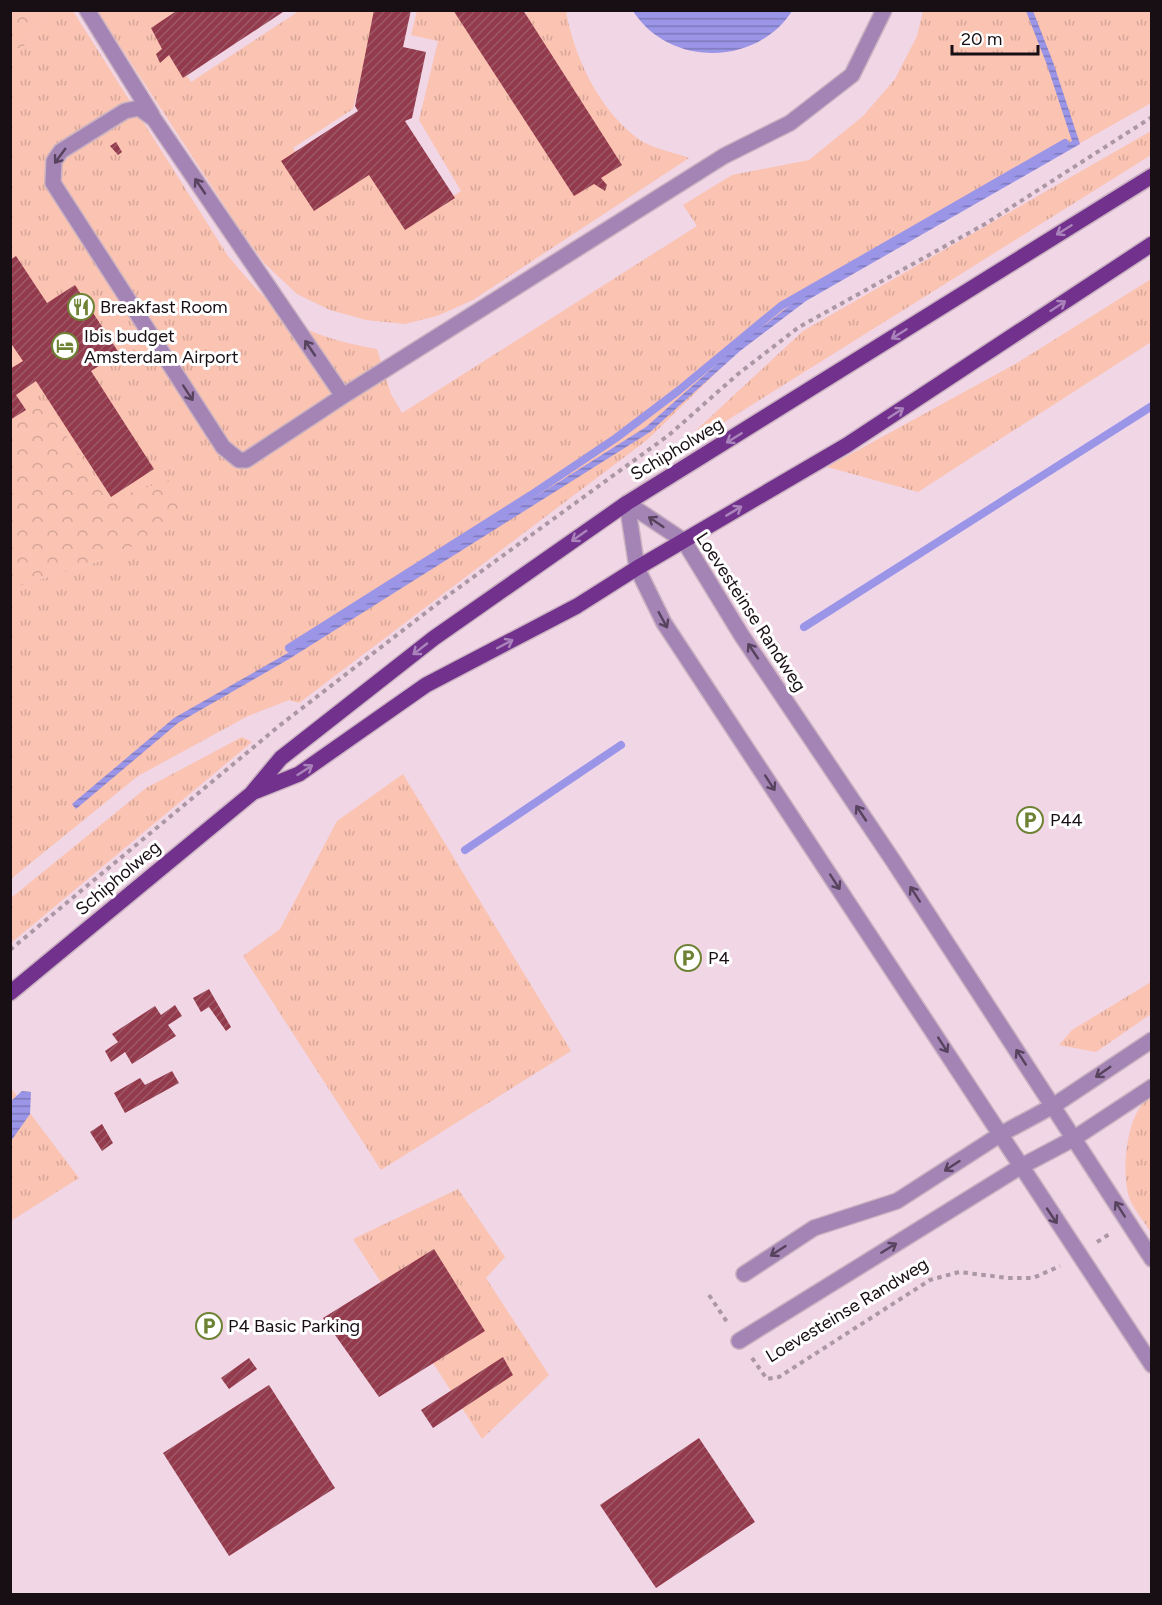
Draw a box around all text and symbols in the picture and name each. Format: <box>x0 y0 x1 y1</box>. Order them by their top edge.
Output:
scale bar <box>952 18 1038 56</box>
text: 20 m <box>961 28 1002 50</box>
one-way arrow <box>54 148 67 164</box>
one-way arrow <box>194 179 206 195</box>
one-way arrow <box>1055 224 1072 237</box>
restaurant icon: Breakfast Room <box>66 292 96 322</box>
place label: Breakfast Room <box>100 296 228 318</box>
one-way arrow <box>1050 299 1067 312</box>
place label: Ibis budget Amsterdam Airport <box>84 325 239 368</box>
one-way arrow <box>891 328 907 340</box>
hotel icon: Ibis budget Amsterdam Airport <box>50 331 80 361</box>
one-way arrow <box>304 340 316 356</box>
one-way arrow <box>183 384 195 401</box>
one-way arrow <box>887 407 903 419</box>
street label: Schipholweg <box>627 413 727 485</box>
one-way arrow <box>726 432 742 444</box>
one-way arrow <box>725 505 742 517</box>
one-way arrow <box>648 516 664 528</box>
street label: Loevesteinse Randweg <box>691 528 811 696</box>
one-way arrow <box>571 530 587 543</box>
one-way arrow <box>657 611 669 628</box>
one-way arrow <box>495 638 513 649</box>
one-way arrow <box>412 643 428 656</box>
one-way arrow <box>746 643 758 660</box>
one-way arrow <box>296 764 312 776</box>
one-way arrow <box>764 774 776 791</box>
one-way arrow <box>855 805 867 822</box>
parking icon: P44 <box>1015 805 1045 835</box>
place label: P44 <box>1050 809 1083 831</box>
street label: Schipholweg <box>71 836 165 920</box>
one-way arrow <box>829 874 841 890</box>
one-way arrow <box>909 886 921 903</box>
parking icon: P4 <box>673 943 703 973</box>
place label: P4 <box>708 947 730 969</box>
one-way arrow <box>937 1036 949 1053</box>
one-way arrow <box>1015 1049 1028 1066</box>
one-way arrow <box>1095 1066 1111 1078</box>
one-way arrow <box>944 1160 961 1172</box>
one-way arrow <box>1113 1201 1126 1218</box>
one-way arrow <box>1046 1207 1058 1223</box>
one-way arrow <box>880 1241 897 1253</box>
one-way arrow <box>771 1245 787 1257</box>
street label: Loevesteinse Randweg <box>762 1253 932 1367</box>
parking icon: P4 Basic Parking <box>194 1311 224 1341</box>
place label: P4 Basic Parking <box>228 1315 360 1337</box>

